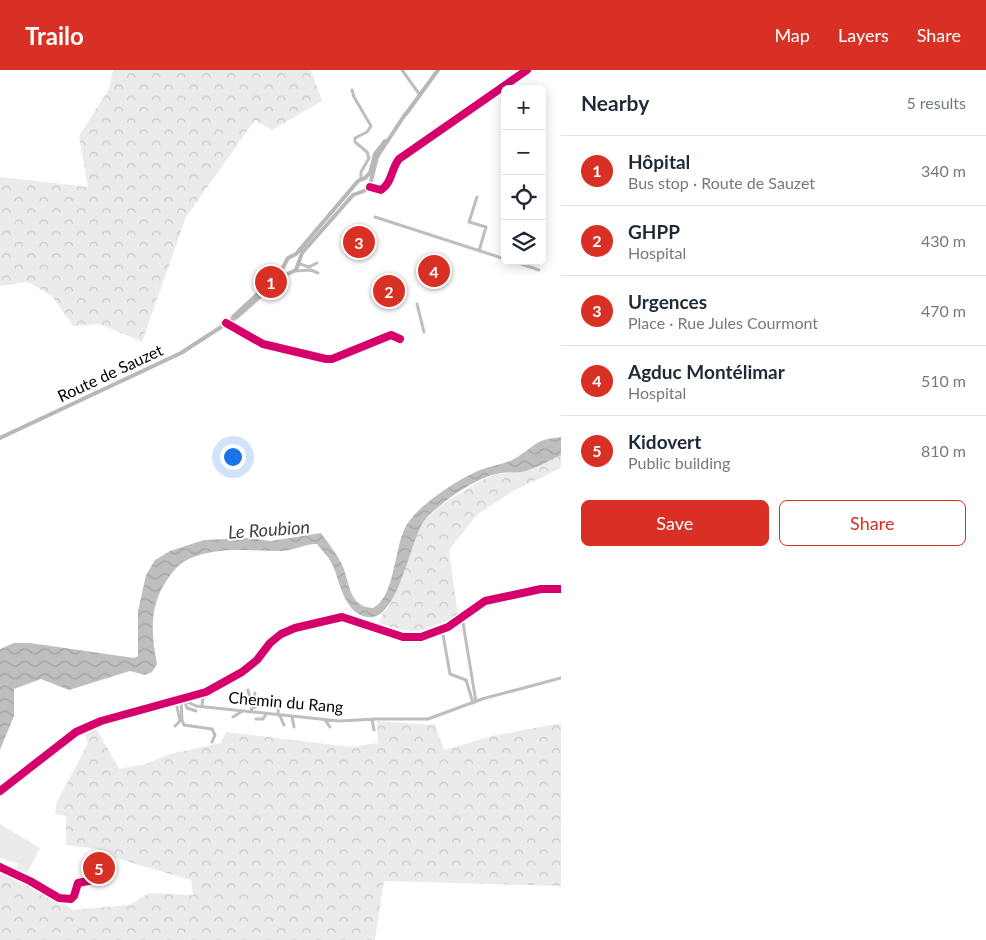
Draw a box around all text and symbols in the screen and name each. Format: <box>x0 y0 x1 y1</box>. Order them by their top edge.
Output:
text: Trailo <box>25 21 84 50</box>
text: Map <box>774 24 810 46</box>
text: Layers <box>838 24 889 46</box>
text: Share <box>917 24 961 46</box>
map controls <box>501 85 546 265</box>
button: + <box>501 85 546 130</box>
text: Nearby <box>581 90 649 115</box>
text: 5 results <box>906 93 966 112</box>
button: − <box>501 130 546 175</box>
text: Hôpital <box>628 150 690 173</box>
text: 1 <box>592 161 602 180</box>
text: 340 m <box>921 161 966 180</box>
text: Bus stop · Route de Sauzet <box>628 173 815 192</box>
button: locate <box>501 175 546 220</box>
button: layers <box>501 220 546 265</box>
text: GHPP <box>628 220 680 243</box>
pin: 3 <box>343 223 375 261</box>
text: 2 <box>592 231 602 250</box>
text: 430 m <box>921 231 966 250</box>
text: Hospital <box>628 243 686 262</box>
pin: 4 <box>418 252 450 290</box>
pin: 1 <box>255 263 287 301</box>
pin: 2 <box>373 272 405 310</box>
text: Urgences <box>628 290 707 313</box>
text: 3 <box>592 301 602 320</box>
text: 470 m <box>921 301 966 320</box>
text: Place · Rue Jules Courmont <box>628 313 818 332</box>
street label: Route de Sauzet <box>54 340 166 405</box>
text: Agduc Montélimar <box>628 360 785 383</box>
text: 4 <box>592 371 602 390</box>
text: 510 m <box>921 371 966 390</box>
text: Hospital <box>628 383 686 402</box>
text: Kidovert <box>628 430 701 453</box>
text: 5 <box>592 441 602 460</box>
text: 810 m <box>921 441 966 460</box>
your location <box>220 444 246 470</box>
text: Public building <box>628 453 730 472</box>
button: Save <box>581 500 769 546</box>
button: Share <box>779 500 966 546</box>
water label: Le Roubion <box>227 515 311 543</box>
street label: Chemin du Rang <box>228 687 344 716</box>
pin: 5 <box>83 849 115 887</box>

